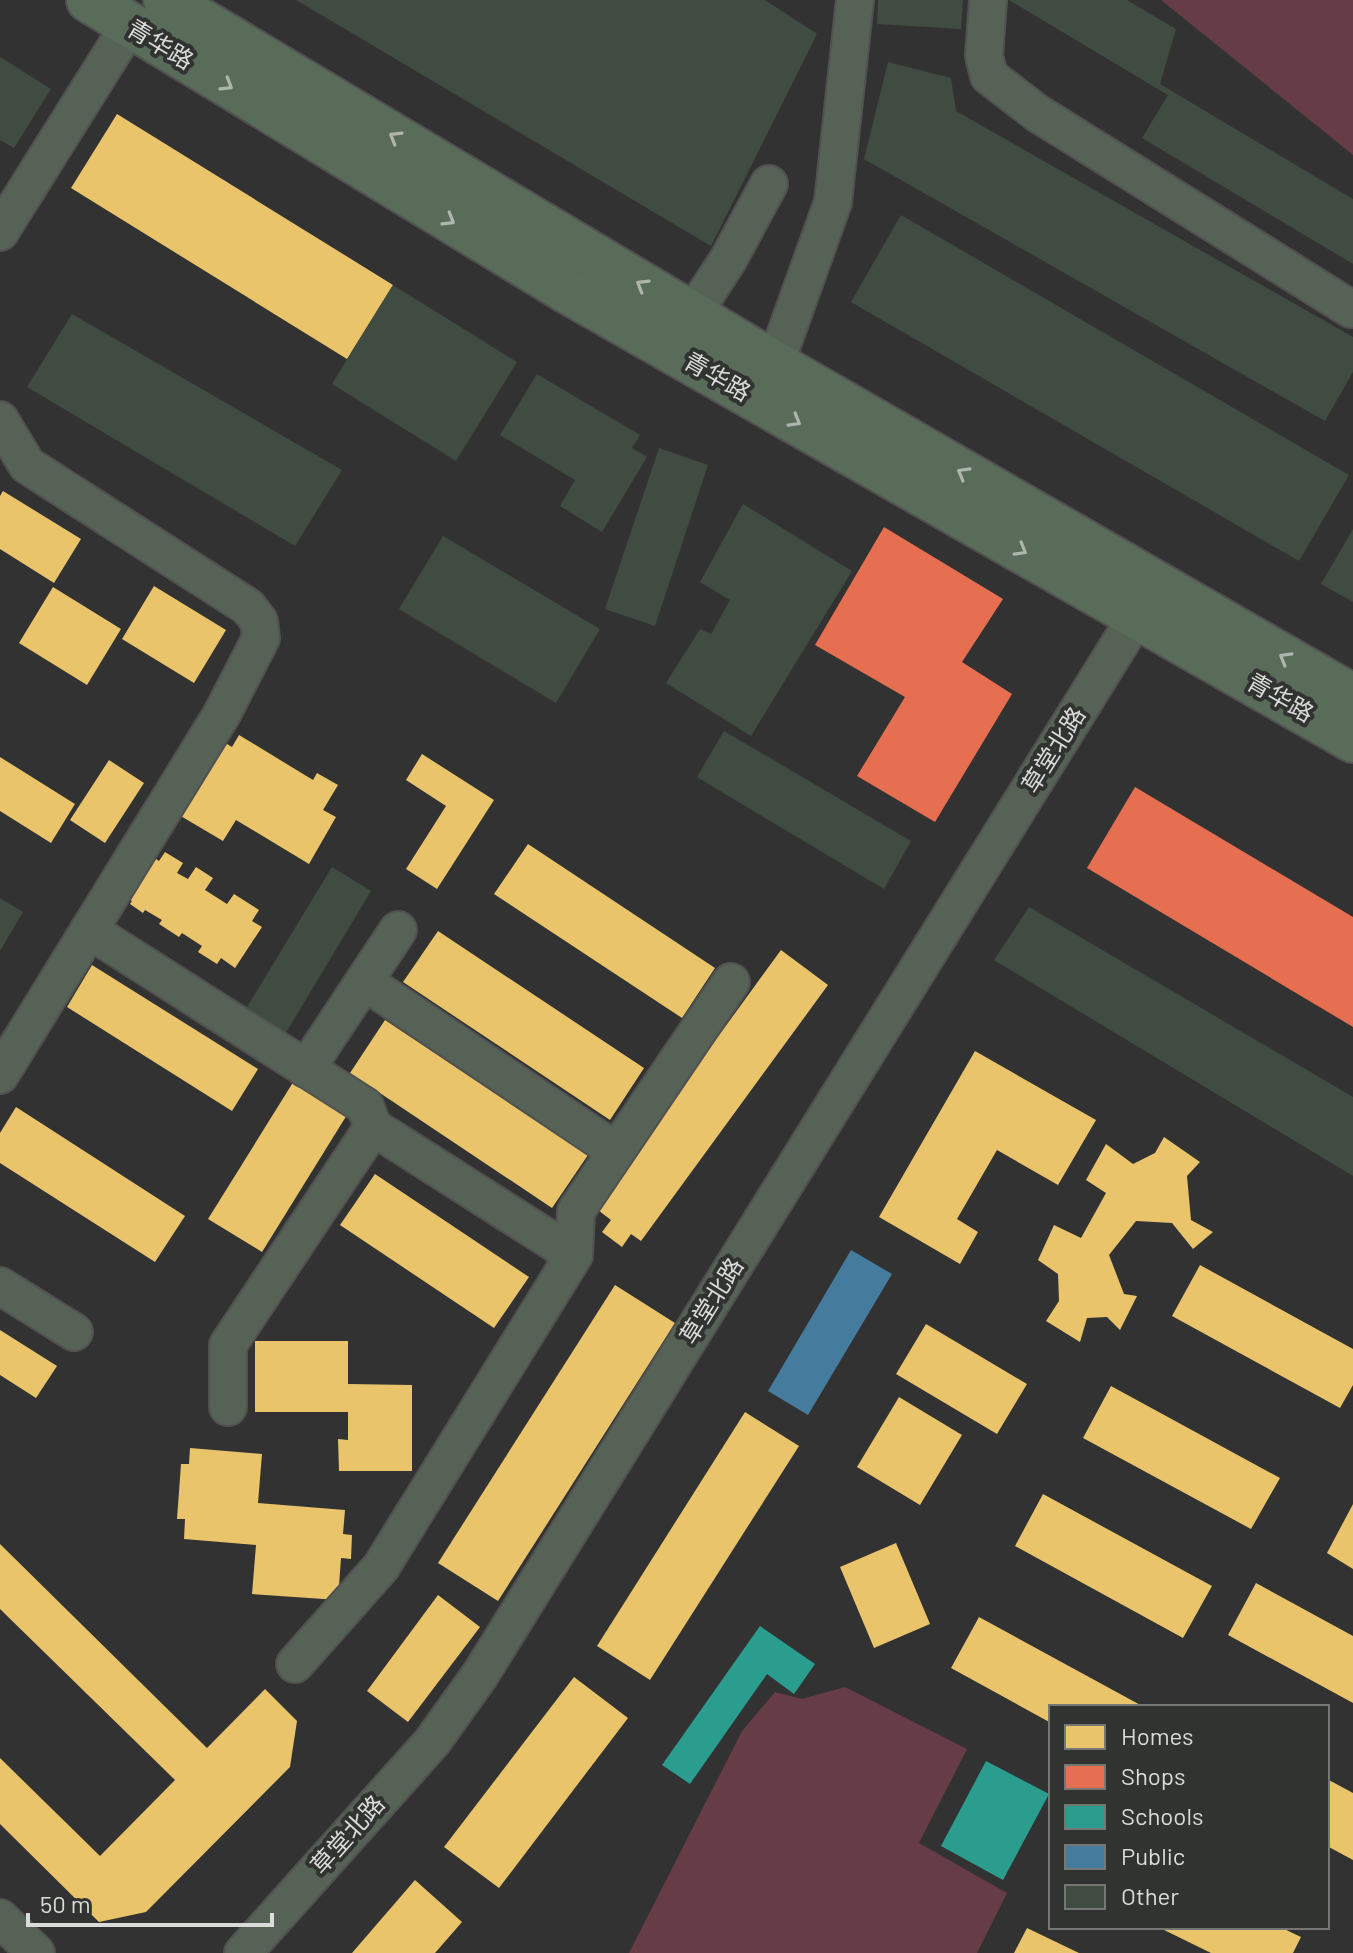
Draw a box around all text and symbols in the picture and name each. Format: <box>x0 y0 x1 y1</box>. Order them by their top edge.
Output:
street label: 青华路 <box>122 13 199 75</box>
one-way arrow <box>218 75 233 91</box>
one-way arrow <box>389 131 404 147</box>
one-way arrow <box>440 210 455 225</box>
one-way arrow <box>636 279 651 295</box>
street label: 青华路 <box>679 345 756 406</box>
one-way arrow <box>786 411 801 427</box>
one-way arrow <box>957 467 972 483</box>
one-way arrow <box>1012 540 1027 556</box>
one-way arrow <box>1280 652 1294 668</box>
street label: 青华路 <box>1242 666 1319 727</box>
street label: 草堂北路 <box>1015 701 1090 798</box>
street label: 草堂北路 <box>673 1252 748 1349</box>
legend <box>1049 1705 1329 1929</box>
text: Homes <box>1121 1721 1194 1750</box>
text: Shops <box>1121 1761 1186 1790</box>
street label: 草堂北路 <box>304 1789 390 1879</box>
text: Schools <box>1121 1801 1204 1830</box>
text: Public <box>1121 1841 1185 1870</box>
scale bar <box>28 1877 272 1927</box>
text: Other <box>1121 1881 1179 1910</box>
text: 50 m <box>40 1889 91 1918</box>

